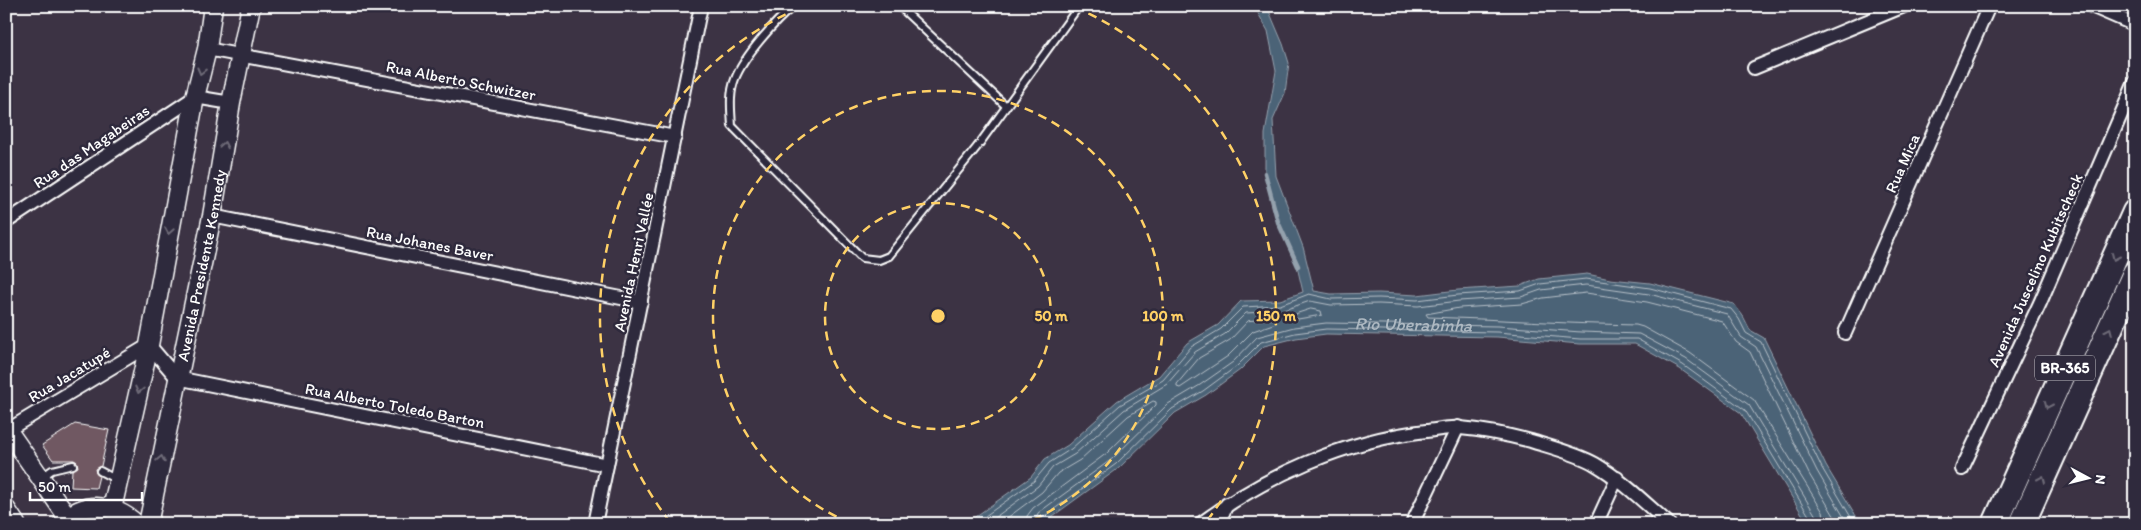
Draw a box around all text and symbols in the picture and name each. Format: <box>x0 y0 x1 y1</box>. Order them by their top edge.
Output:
street label: Rua Alberto Schwitzer <box>384 57 538 104</box>
one-way arrow <box>196 67 207 76</box>
street label: Rua das Magabeiras <box>30 100 153 192</box>
street label: Rua Mica <box>1881 130 1924 196</box>
one-way arrow <box>219 141 229 149</box>
street label: Avenida Presidente Kennedy <box>173 168 230 363</box>
street label: Avenida Juscelino Kubitscheck <box>1984 171 2087 370</box>
street label: Avenida Henri Vallée <box>609 191 658 333</box>
street label: Rua Johanes Baver <box>365 222 495 265</box>
one-way arrow <box>165 226 175 235</box>
one-way arrow <box>2110 252 2121 261</box>
centre of rings <box>929 307 947 325</box>
text: 50 m <box>1034 307 1068 325</box>
text: 100 m <box>1142 307 1184 325</box>
text: 150 m <box>1256 307 1296 325</box>
water label: Rio Uberabinha <box>1355 313 1473 337</box>
one-way arrow <box>2102 327 2113 336</box>
street label: Rua Jacatupé <box>25 343 114 406</box>
road number: BR-365 <box>2035 356 2095 380</box>
street label: Rua Alberto Toledo Barton <box>304 379 486 432</box>
one-way arrow <box>134 386 145 395</box>
one-way arrow <box>2044 400 2054 409</box>
north arrow <box>2064 452 2114 502</box>
one-way arrow <box>155 454 166 463</box>
scale bar <box>30 470 142 502</box>
text: N <box>2091 474 2109 485</box>
one-way arrow <box>2036 475 2046 484</box>
text: 50 m <box>38 478 71 496</box>

